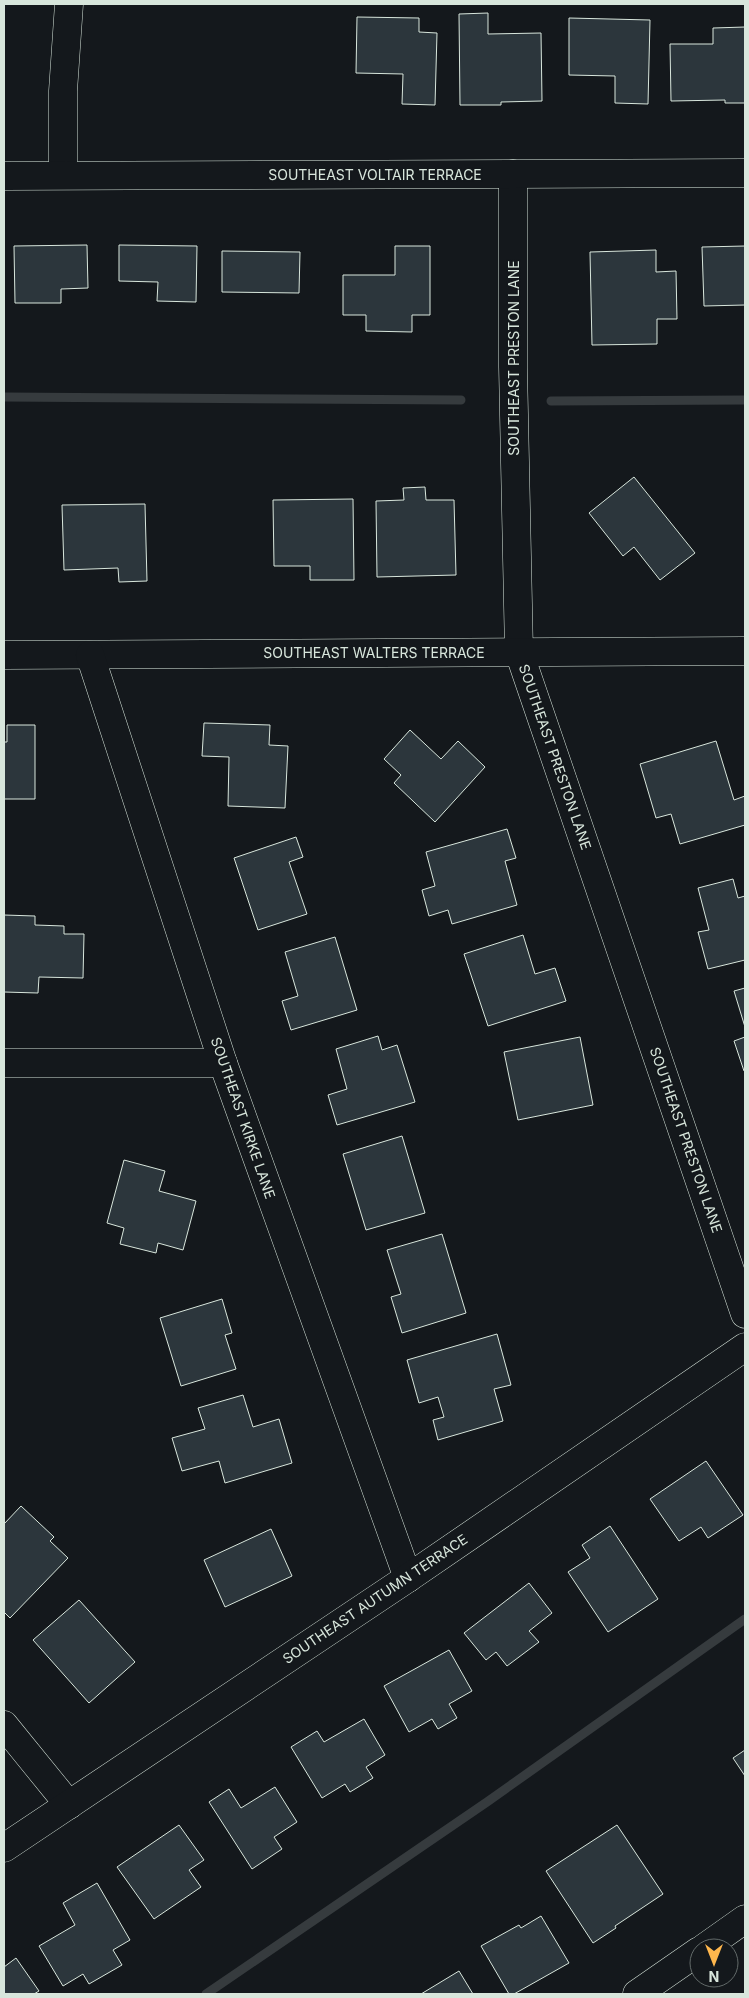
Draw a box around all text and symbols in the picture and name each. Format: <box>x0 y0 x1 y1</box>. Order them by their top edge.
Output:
street label: SOUTHEAST VOLTAIR TERRACE <box>268 166 482 183</box>
street label: SOUTHEAST PRESTON LANE <box>505 260 522 456</box>
street label: SOUTHEAST WALTERS TERRACE <box>263 644 485 661</box>
street label: SOUTHEAST PRESTON LANE <box>516 662 595 852</box>
street label: SOUTHEAST KIRKE LANE <box>208 1035 279 1201</box>
street label: SOUTHEAST PRESTON LANE <box>647 1045 726 1235</box>
street label: SOUTHEAST AUTUMN TERRACE <box>279 1530 470 1667</box>
north arrow <box>689 1938 739 1988</box>
text: N <box>709 1968 719 1985</box>

